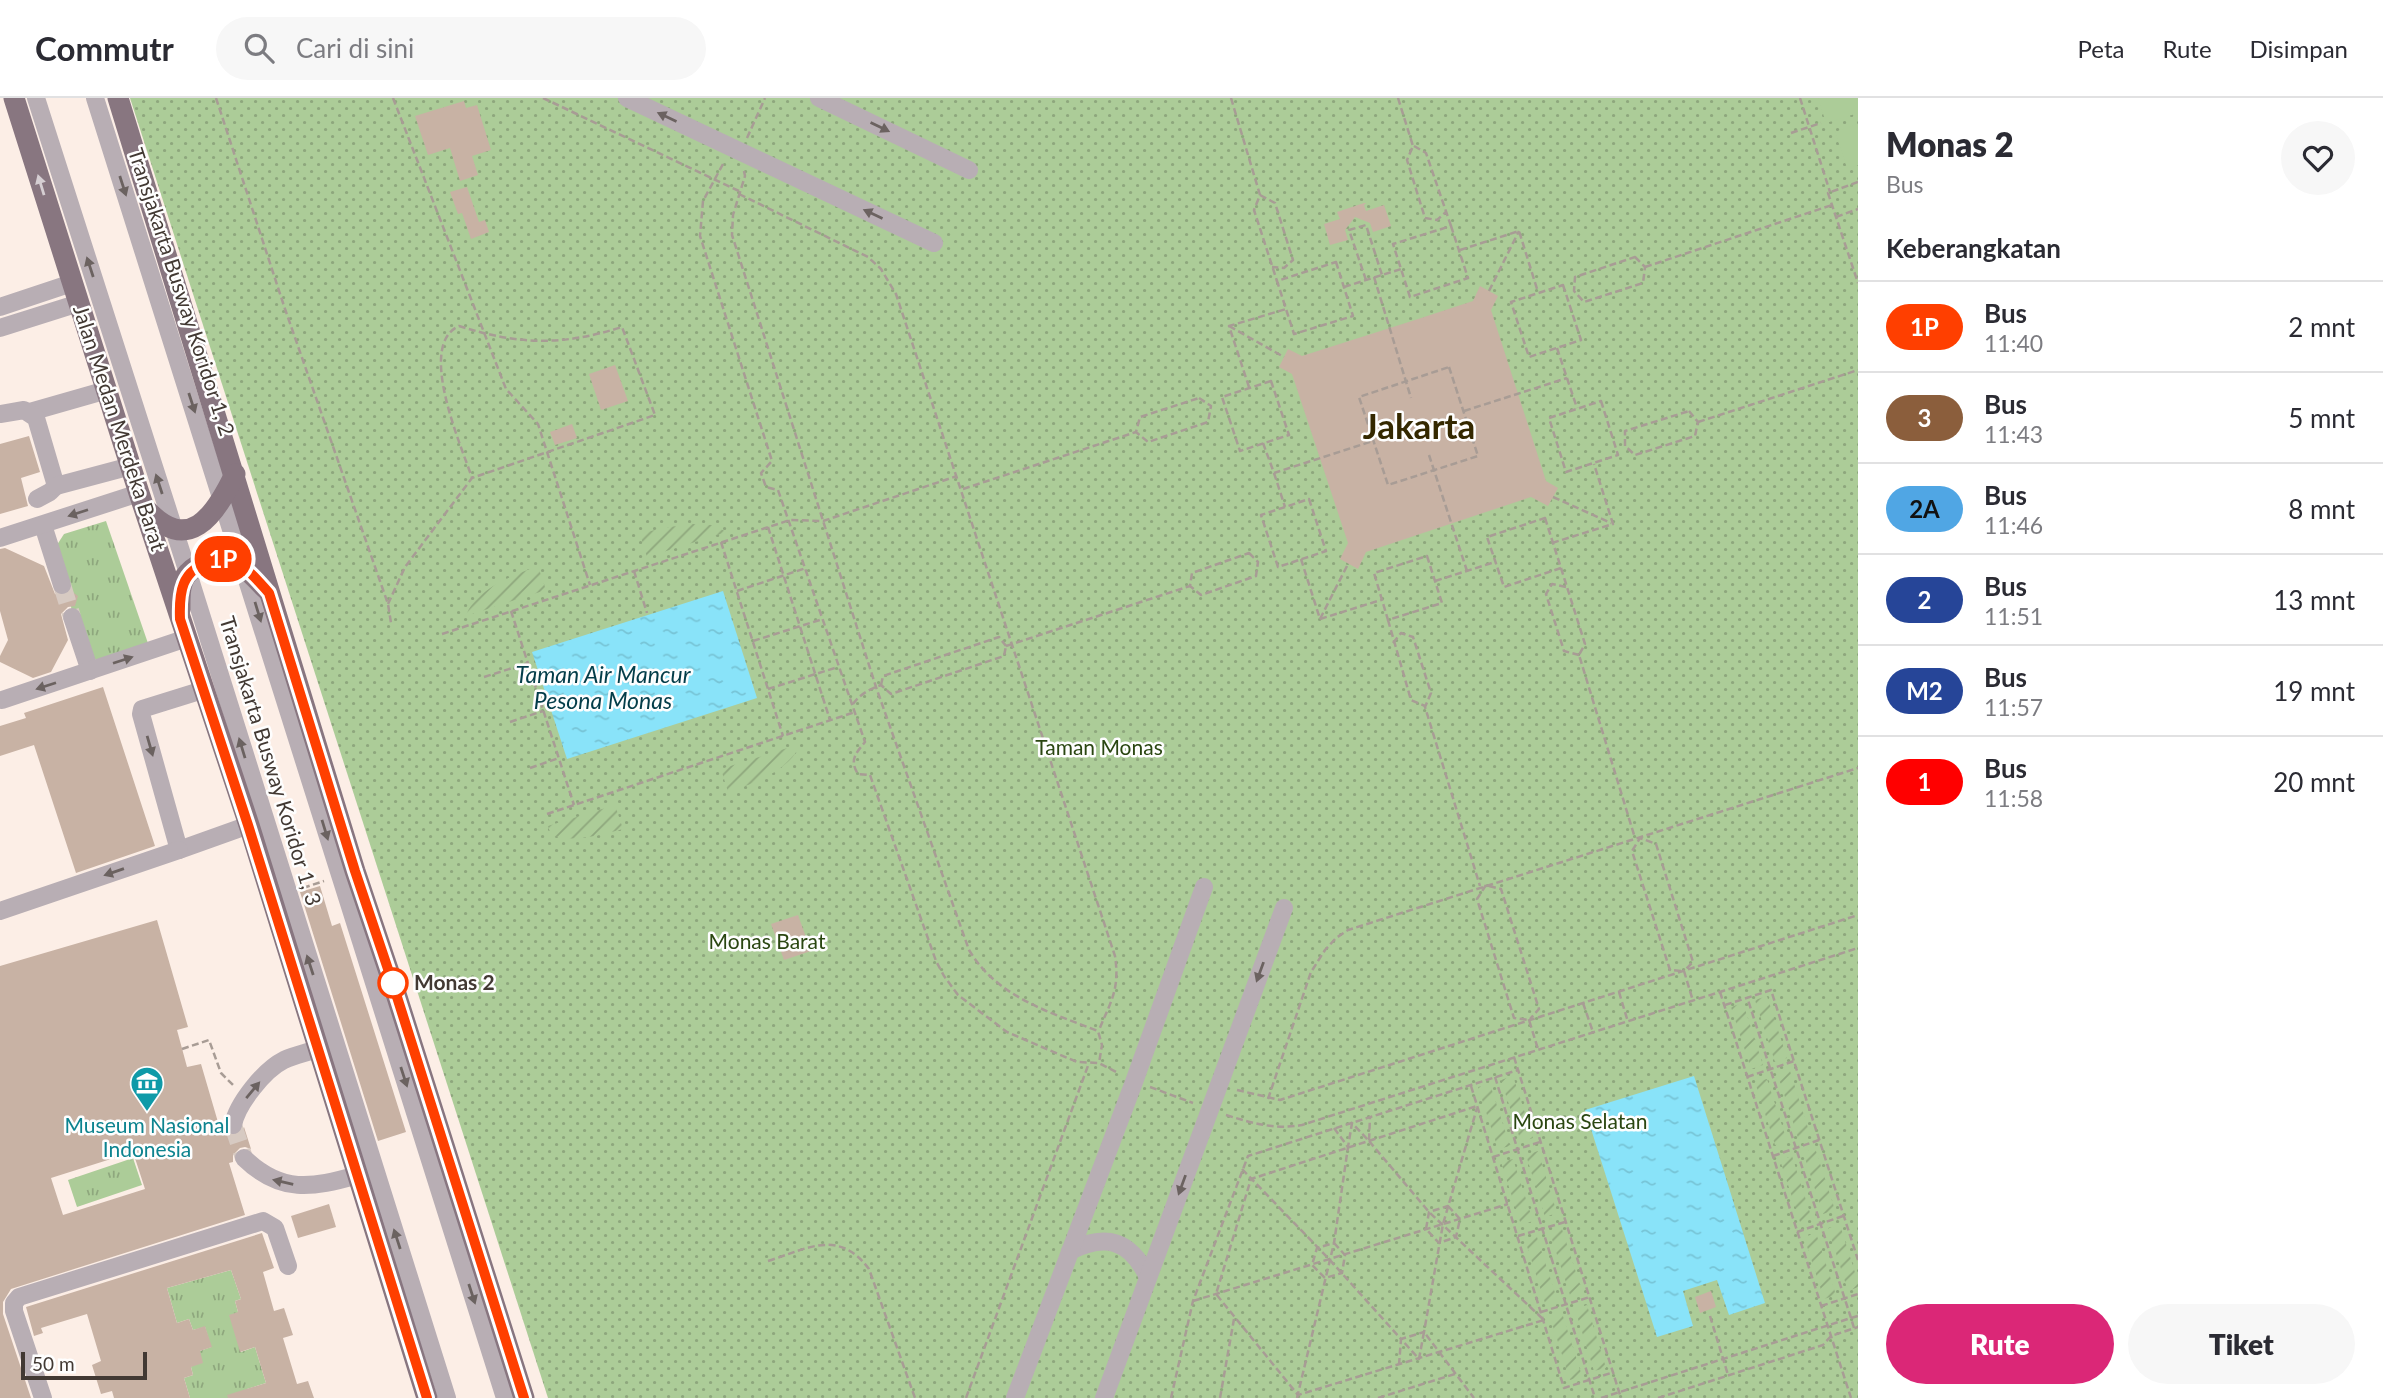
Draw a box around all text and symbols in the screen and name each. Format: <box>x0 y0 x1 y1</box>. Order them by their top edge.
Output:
search box <box>216 17 706 80</box>
text: Commutr <box>35 28 174 68</box>
icon: search <box>240 29 278 67</box>
text: Cari di sini <box>296 32 414 64</box>
text: Peta <box>2078 34 2124 63</box>
text: Rute <box>2162 34 2212 63</box>
text: Disimpan <box>2250 34 2348 63</box>
one-way arrow <box>657 111 677 122</box>
button: heart <box>2281 121 2355 195</box>
one-way arrow <box>870 122 890 133</box>
text: Monas 2 <box>1886 124 2014 164</box>
street label: Transjakarta Busway Koridor 1, 2 <box>124 144 241 439</box>
text: Bus <box>1886 170 1923 198</box>
one-way arrow <box>36 174 46 195</box>
one-way arrow <box>119 176 129 197</box>
one-way arrow <box>863 208 883 219</box>
text: Keberangkatan <box>1886 232 2061 264</box>
one-way arrow <box>84 257 95 278</box>
text: Bus <box>1984 297 2027 329</box>
street label: Jalan Medan Merdeka Barat <box>69 302 172 554</box>
text: 2 mnt <box>2288 311 2355 343</box>
text: 1P <box>1910 312 1939 341</box>
text: 11:40 <box>1984 329 2043 357</box>
text: Bus <box>1984 388 2027 420</box>
one-way arrow <box>187 393 198 414</box>
text: 5 mnt <box>2288 402 2355 434</box>
text: 3 <box>1918 403 1931 432</box>
district label: Jakarta <box>1363 404 1475 446</box>
text: 11:43 <box>1984 420 2043 448</box>
one-way arrow <box>153 473 164 494</box>
text: Bus <box>1984 479 2027 511</box>
text: 8 mnt <box>2288 493 2355 525</box>
text: 2A <box>1909 494 1940 523</box>
one-way arrow <box>68 508 89 519</box>
text: 11:46 <box>1984 511 2043 539</box>
line badge: 1P <box>192 536 255 582</box>
text: 1P <box>209 544 237 573</box>
text: Bus <box>1984 570 2027 602</box>
text: 13 mnt <box>2273 584 2355 616</box>
text: 2 <box>1918 585 1931 614</box>
one-way arrow <box>254 602 264 623</box>
text: 11:51 <box>1984 602 2043 630</box>
street label: Transjakarta Busway Koridor 1, 3 <box>215 613 327 908</box>
one-way arrow <box>113 654 134 665</box>
water label: Taman Air Mancur Pesona Monas <box>515 660 692 714</box>
text: Bus <box>1984 661 2027 693</box>
text: 19 mnt <box>2273 675 2355 707</box>
text: M2 <box>1906 676 1943 705</box>
one-way arrow <box>35 681 56 691</box>
text: 11:57 <box>1984 693 2043 721</box>
park label: Taman Monas <box>1035 734 1163 759</box>
one-way arrow <box>145 736 155 757</box>
one-way arrow <box>236 737 247 758</box>
text: Bus <box>1984 752 2027 784</box>
text: 20 mnt <box>2273 766 2355 798</box>
text: 1 <box>1918 767 1931 796</box>
text: 11:58 <box>1984 784 2043 812</box>
one-way arrow <box>320 819 330 840</box>
one-way arrow <box>103 867 124 878</box>
park label: Monas Barat <box>709 928 826 953</box>
one-way arrow <box>304 954 315 975</box>
one-way arrow <box>1255 961 1266 982</box>
marker: Monas 2 <box>378 968 408 998</box>
place label: Monas 2 <box>414 969 495 994</box>
museum icon: Museum Nasional Indonesia <box>128 1064 166 1113</box>
one-way arrow <box>399 1067 409 1088</box>
one-way arrow <box>245 1081 260 1099</box>
park label: Monas Selatan <box>1512 1108 1648 1133</box>
place label: Museum Nasional Indonesia <box>65 1112 229 1161</box>
one-way arrow <box>1176 1175 1187 1196</box>
one-way arrow <box>271 1176 293 1187</box>
one-way arrow <box>392 1229 402 1250</box>
one-way arrow <box>467 1284 478 1305</box>
button: Rute <box>1886 1304 2114 1384</box>
button: Tiket <box>2128 1304 2355 1384</box>
scale bar <box>21 1349 147 1381</box>
text: 50 m <box>32 1352 75 1375</box>

